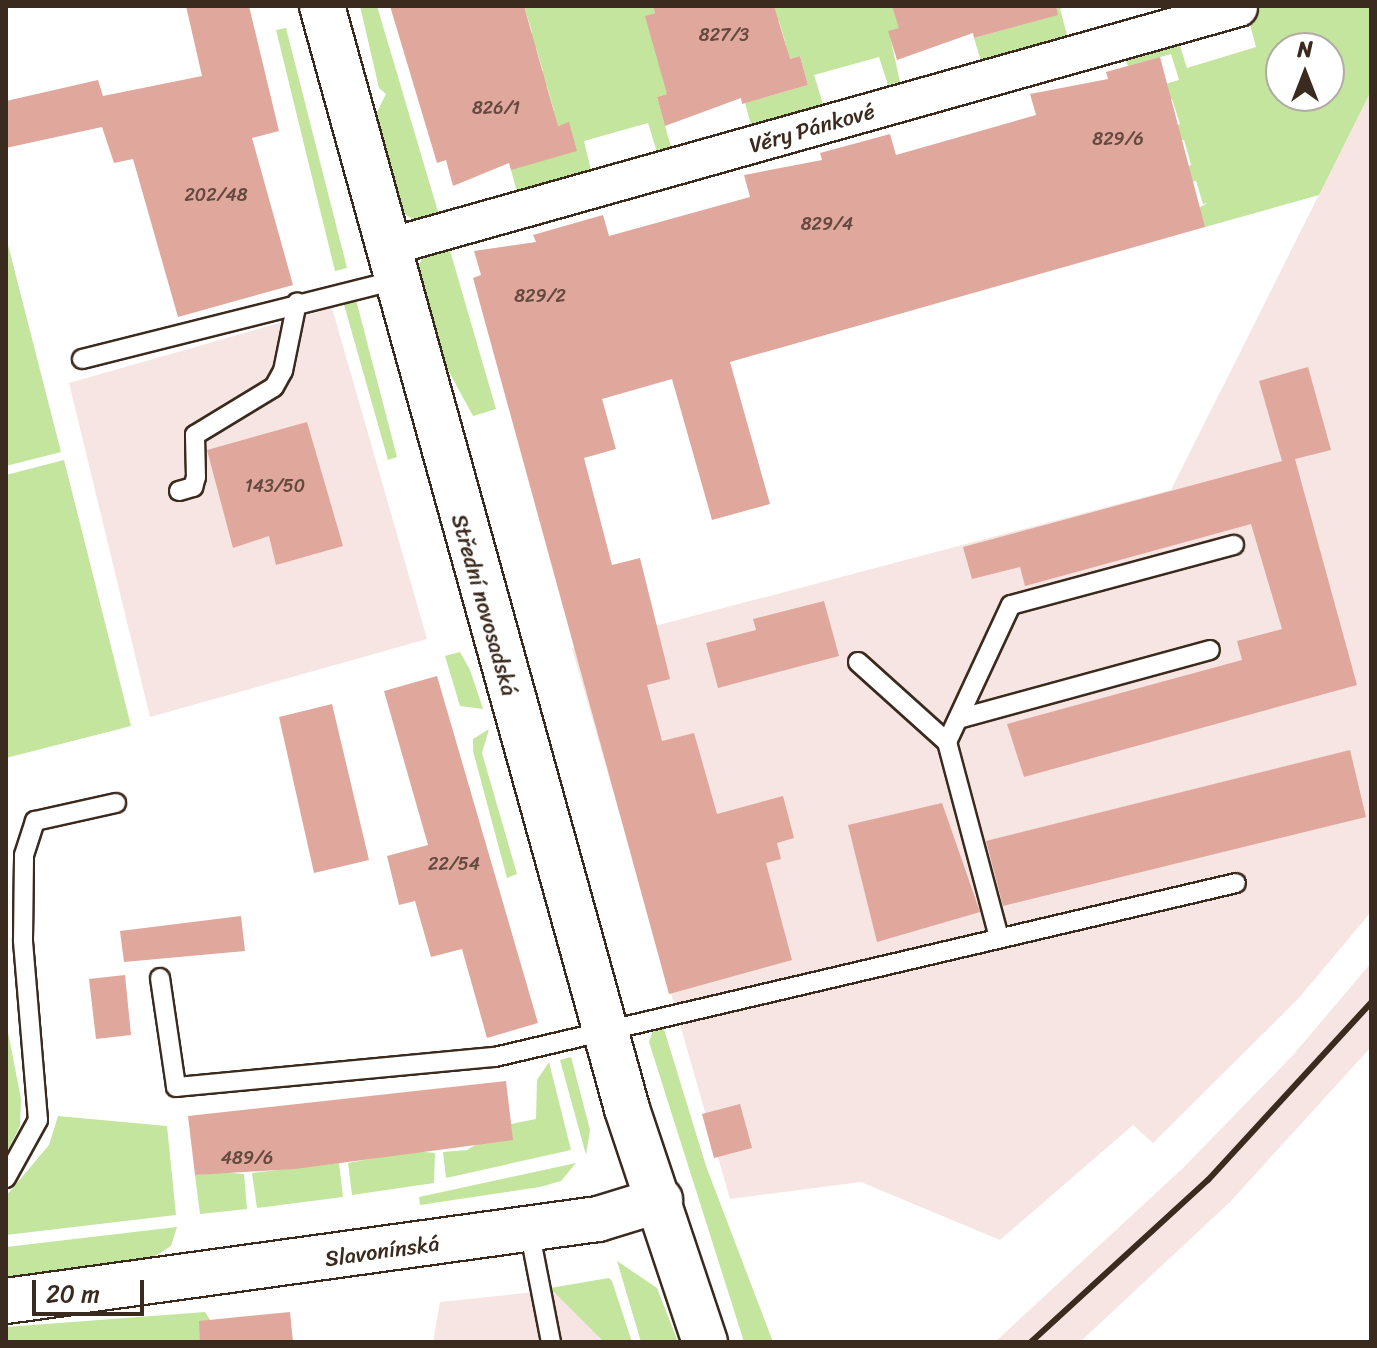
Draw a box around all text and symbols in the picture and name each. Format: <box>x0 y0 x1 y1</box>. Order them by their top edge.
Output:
house number: 827/3 <box>699 24 749 46</box>
text: N <box>1297 30 1313 69</box>
north arrow <box>1265 32 1345 112</box>
house number: 826/1 <box>472 97 520 119</box>
street label: Věry Pánkové <box>746 97 878 159</box>
house number: 829/6 <box>1092 128 1144 150</box>
house number: 202/48 <box>184 184 248 206</box>
house number: 829/4 <box>801 213 853 235</box>
house number: 829/2 <box>514 285 566 307</box>
house number: 143/50 <box>245 475 305 497</box>
street label: Střední novosadská <box>445 511 523 699</box>
house number: 22/54 <box>428 853 480 875</box>
house number: 489/6 <box>221 1147 273 1169</box>
street label: Slavonínská <box>323 1230 441 1272</box>
scale bar <box>36 1264 148 1314</box>
text: 20 m <box>46 1273 100 1315</box>

